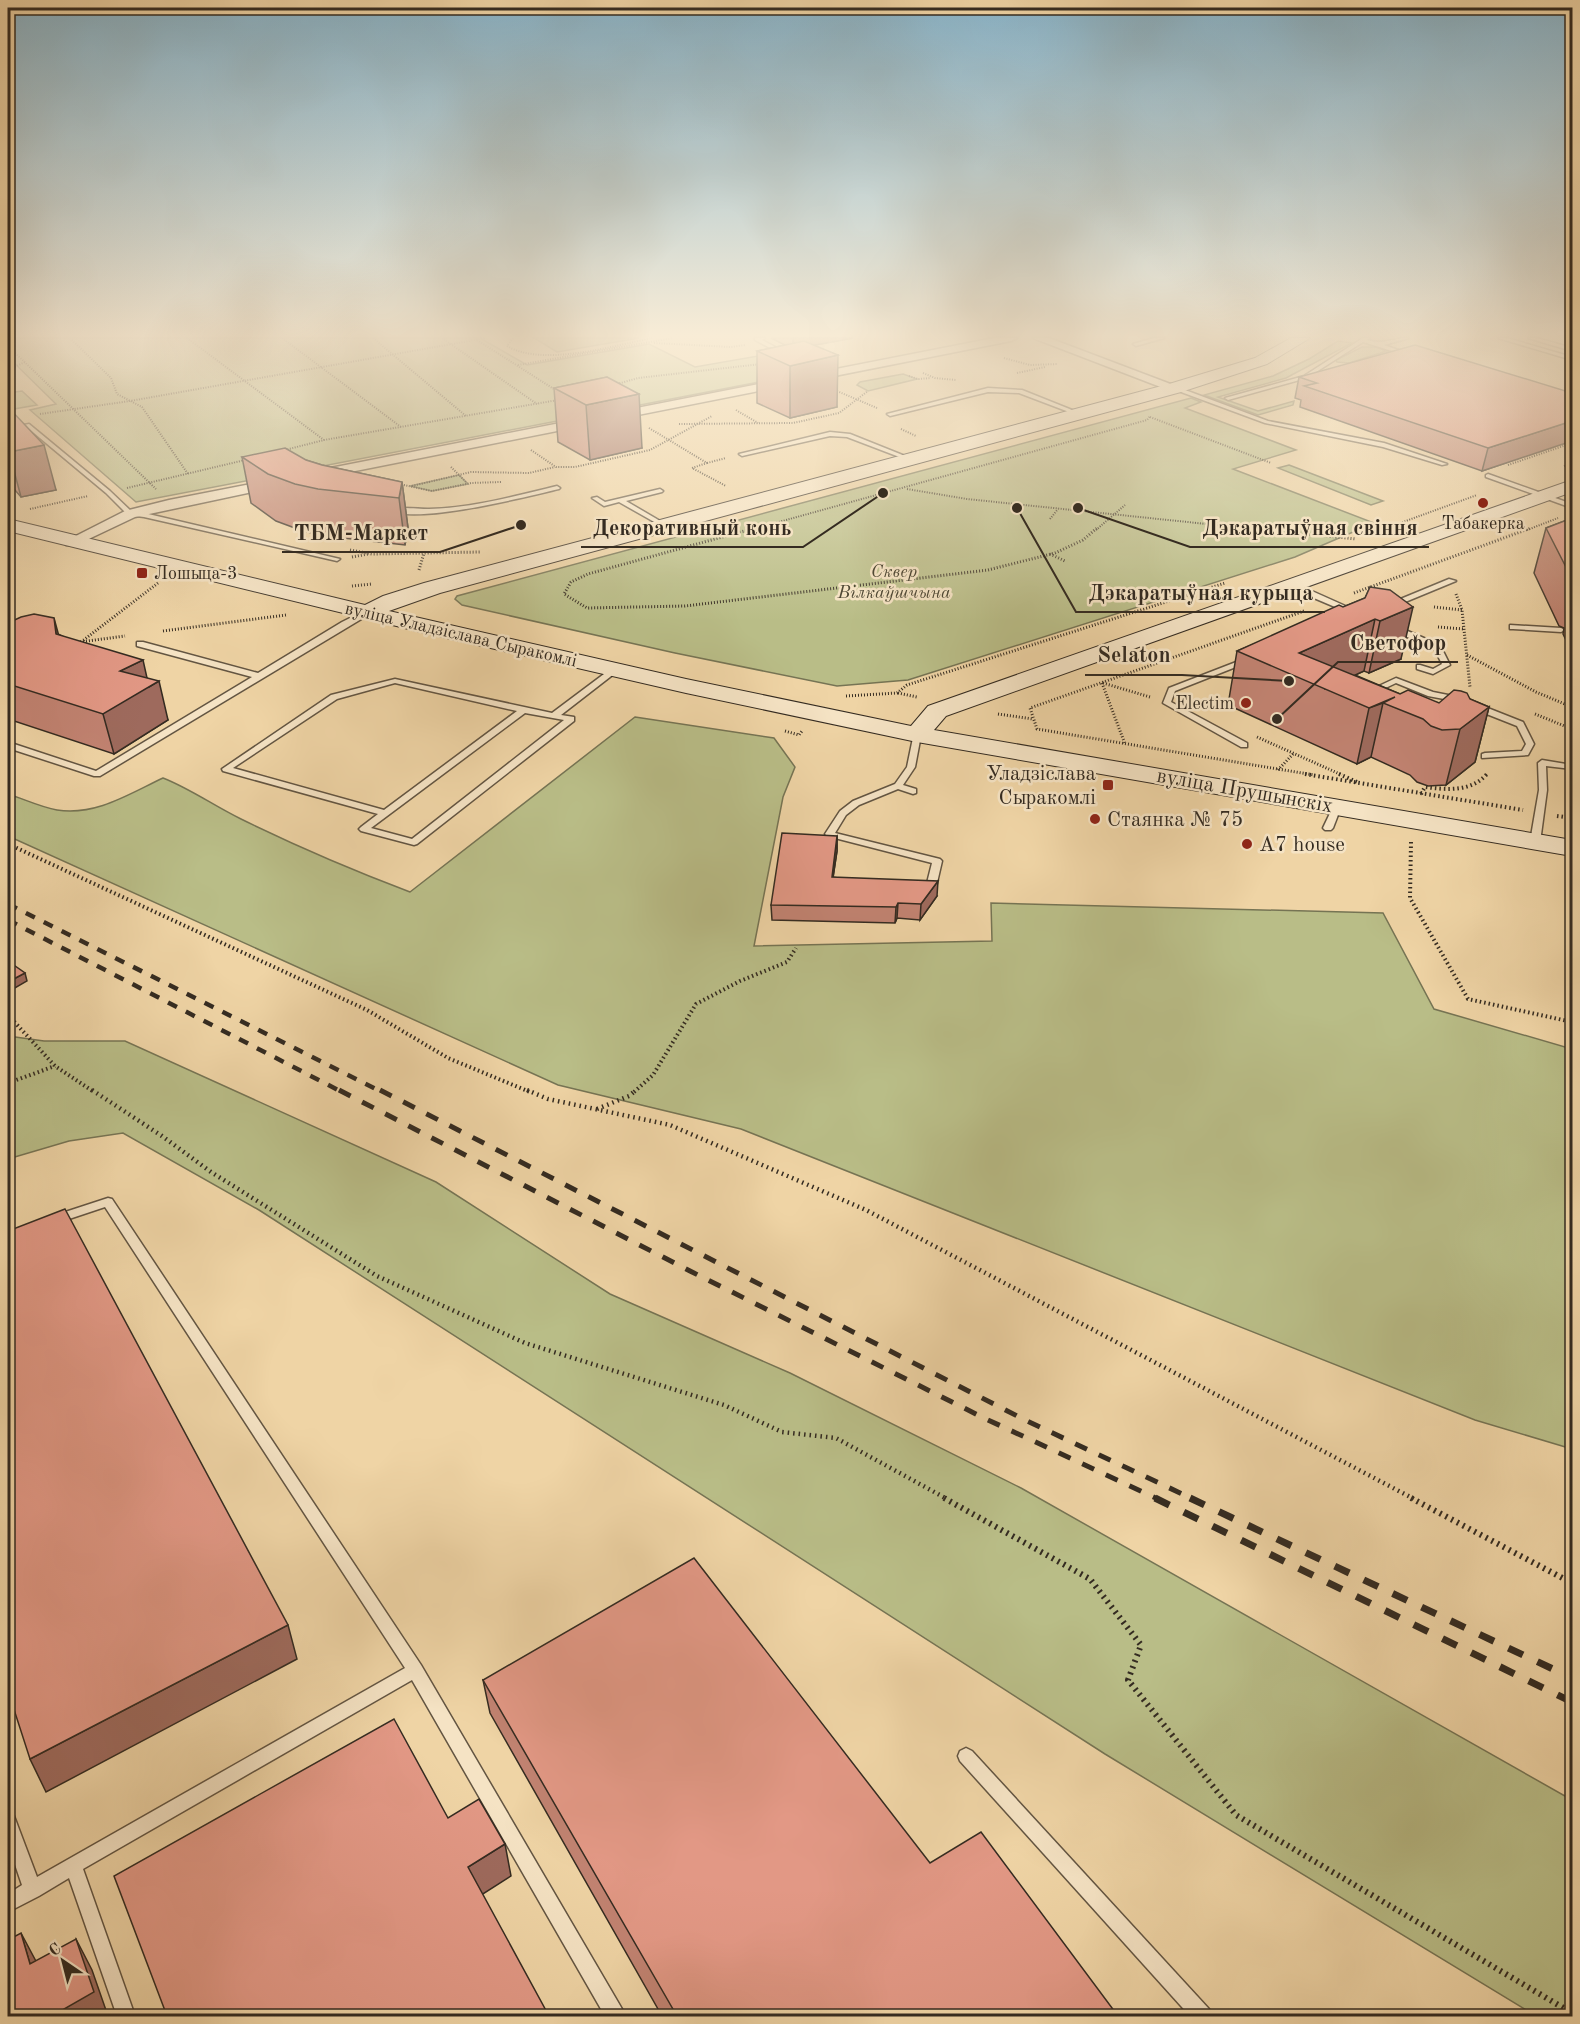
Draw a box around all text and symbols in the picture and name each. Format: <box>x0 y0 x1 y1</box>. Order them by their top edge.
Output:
marker: Табакерка <box>1476 496 1490 510</box>
callout: Декоративный конь <box>581 507 803 547</box>
callout: Дэкаратыўная свіння <box>1190 507 1429 547</box>
callout: ТБМ-Маркет <box>282 512 440 552</box>
place label: Табакерка <box>1441 515 1525 533</box>
text: Декоративный конь <box>593 518 791 540</box>
text: Дэкаратыўная свіння <box>1202 518 1418 540</box>
text: ТБМ-Маркет <box>294 523 428 545</box>
park label: Сквер Вілкаўшчына <box>836 563 951 602</box>
place label: Лошыца-3 <box>154 565 237 583</box>
marker: Лошыца-3 <box>135 566 149 580</box>
callout: Дэкаратыўная курыца <box>1076 572 1325 612</box>
text: Дэкаратыўная курыца <box>1088 583 1314 605</box>
street label: вуліца Уладзіслава Сыракомлі <box>343 599 579 670</box>
callout: Светофор <box>1338 622 1458 662</box>
text: Светофор <box>1350 633 1446 656</box>
callout: Selaton <box>1085 635 1182 675</box>
text: Selaton <box>1097 645 1171 667</box>
place label: Electim <box>1175 695 1234 713</box>
marker: Electim <box>1239 696 1253 710</box>
place label: Уладзіслава Сыракомлі <box>986 764 1096 809</box>
street label: вуліца Прушынскіх <box>1155 766 1335 817</box>
marker: Уладзіслава Сыракомлі <box>1101 778 1115 792</box>
place label: Стаянка № 75 <box>1107 810 1243 831</box>
marker: Стаянка № 75 <box>1088 812 1102 826</box>
place label: A7 house <box>1259 835 1345 856</box>
marker: A7 house <box>1240 837 1254 851</box>
north arrow <box>33 1931 93 1991</box>
text: С <box>47 1941 64 1960</box>

